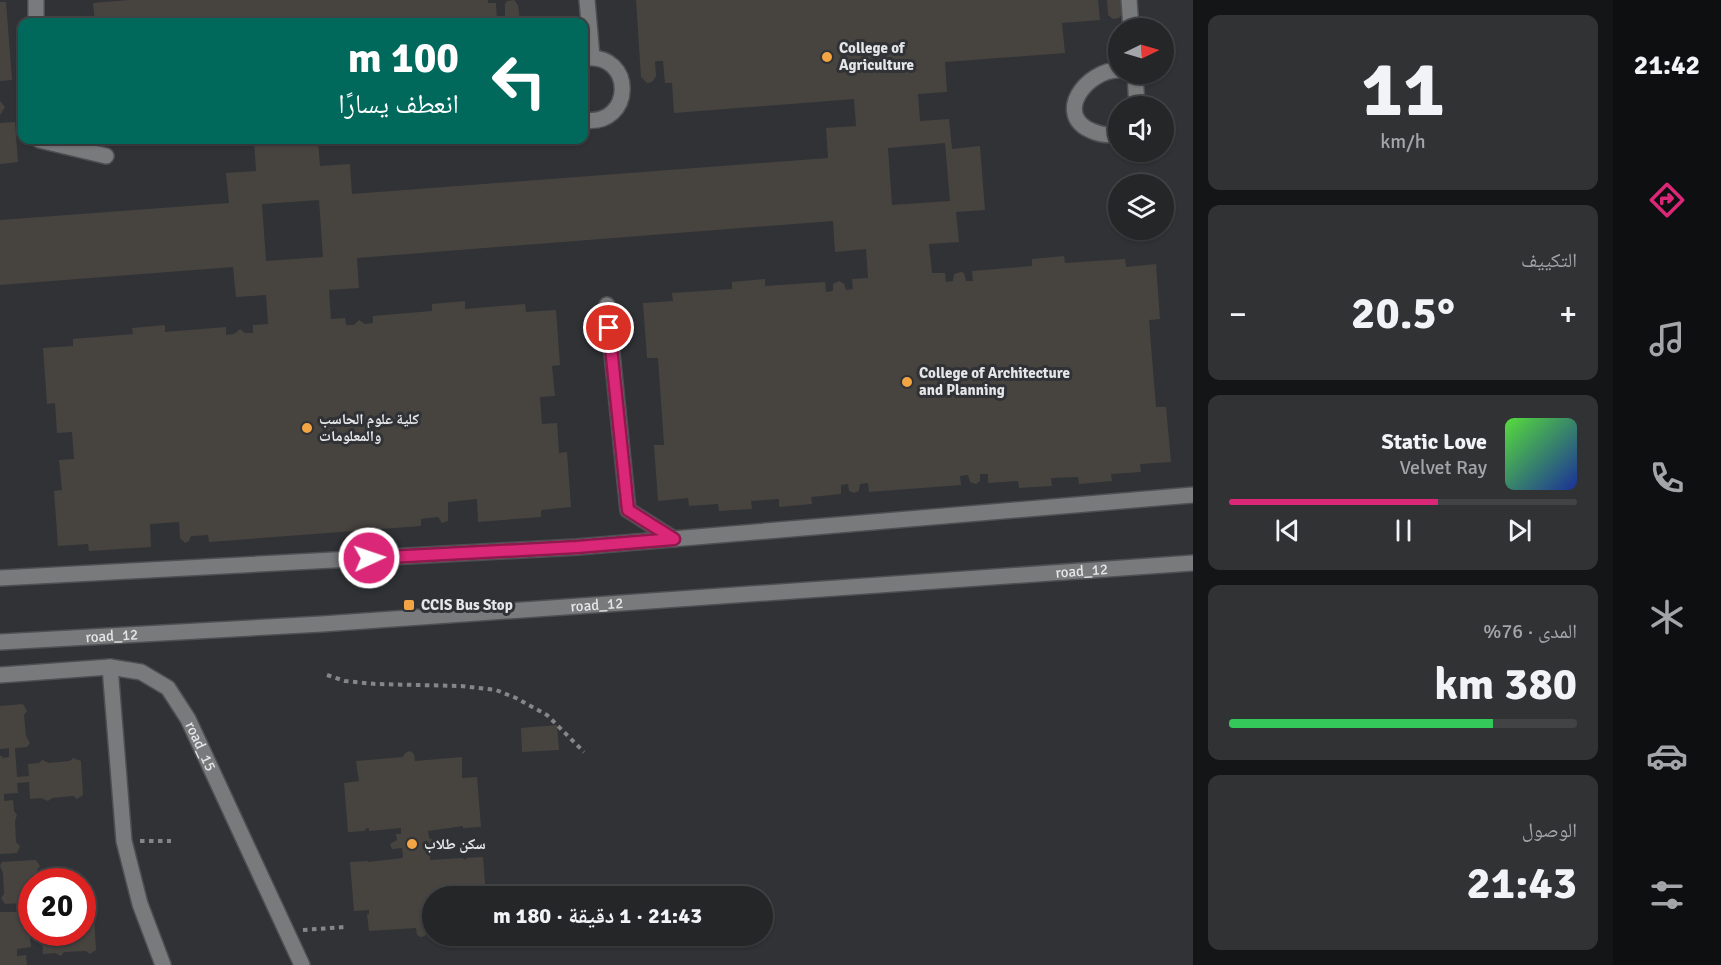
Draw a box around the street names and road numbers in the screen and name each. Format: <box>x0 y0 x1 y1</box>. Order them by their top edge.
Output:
street label: road_12 <box>1055 560 1109 582</box>
street label: road_12 <box>570 594 624 616</box>
street label: road_12 <box>85 625 139 646</box>
street label: road_15 <box>181 719 220 774</box>

